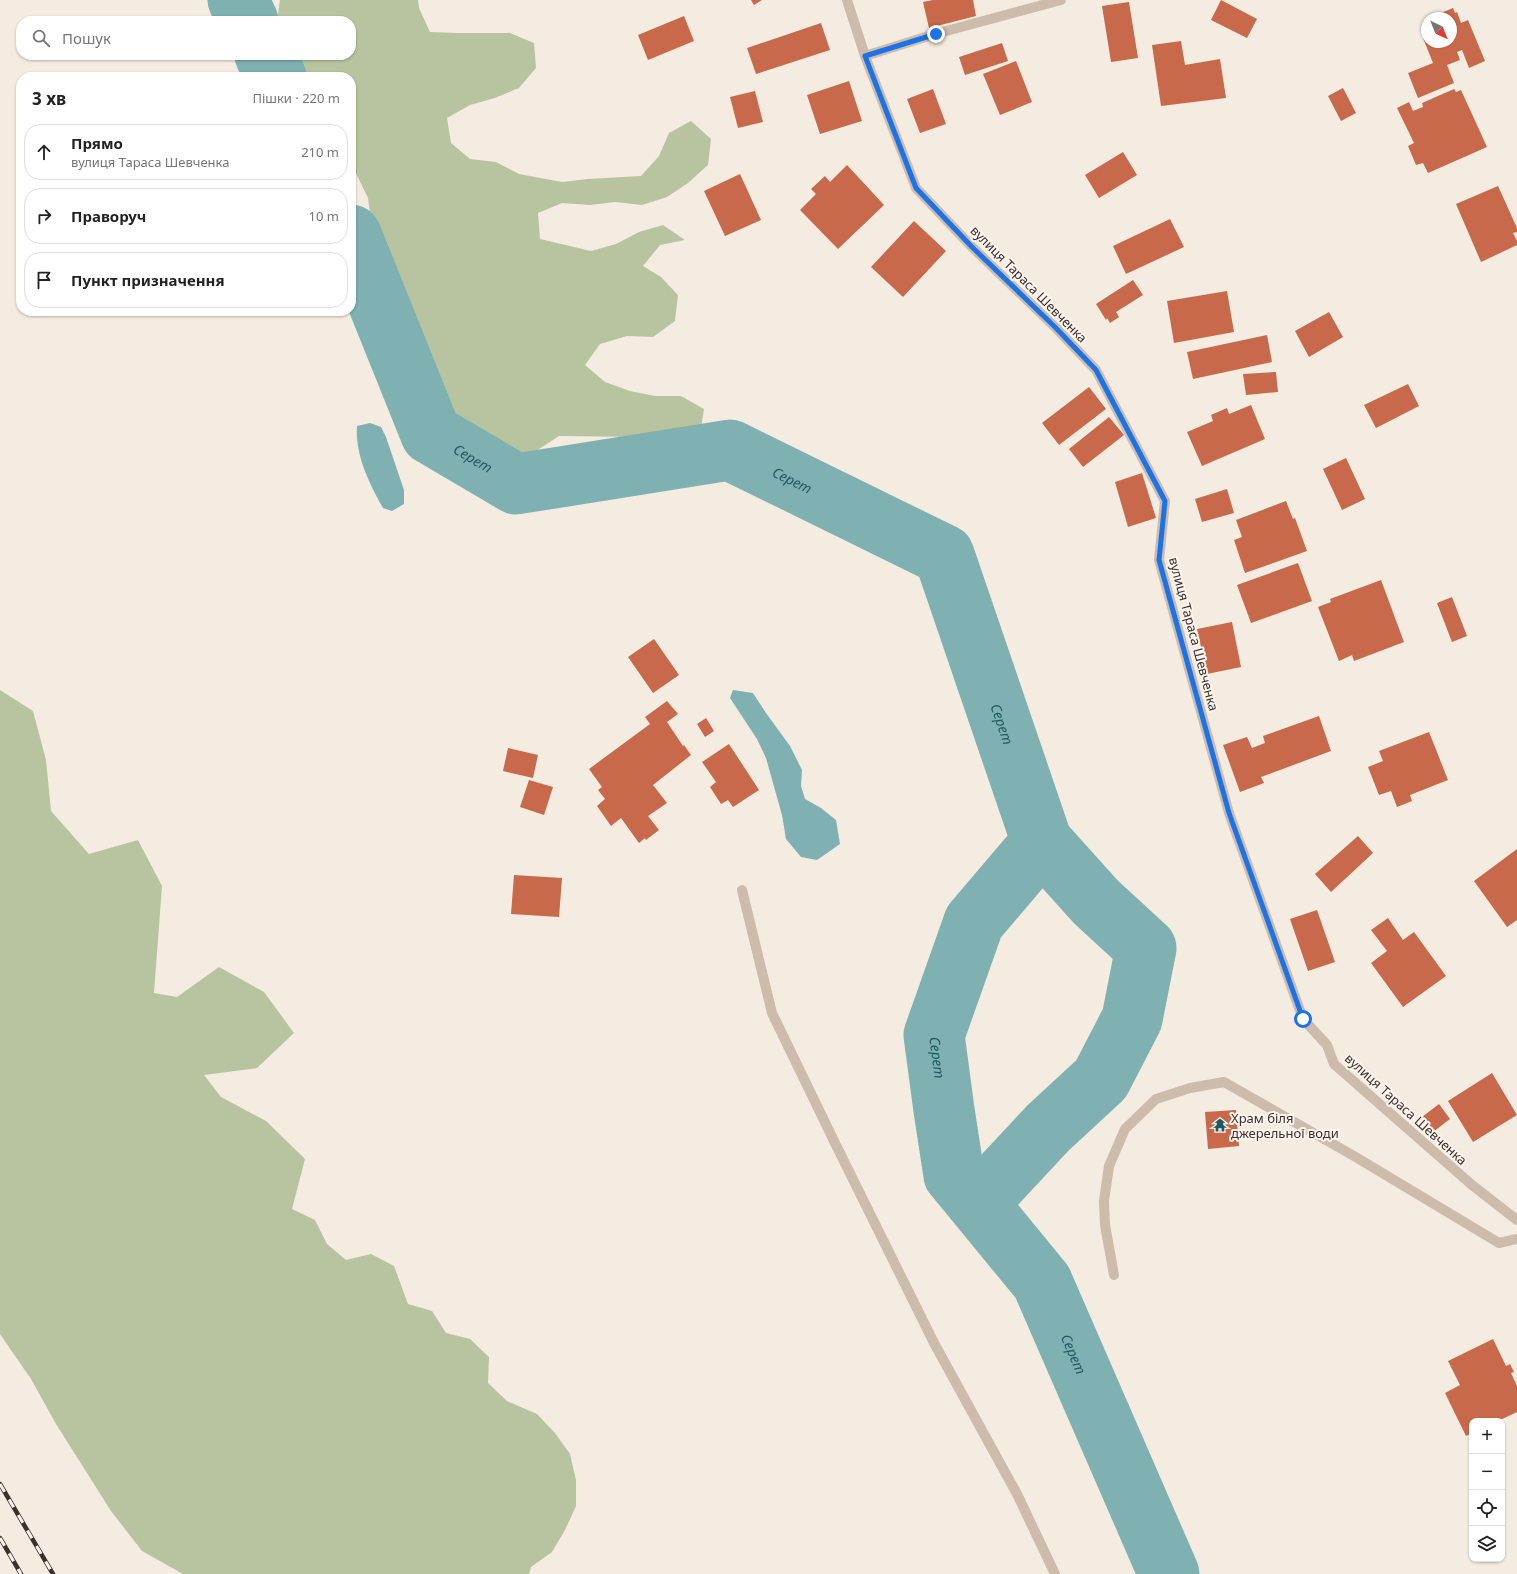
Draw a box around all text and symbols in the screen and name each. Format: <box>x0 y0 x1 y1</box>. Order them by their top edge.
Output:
north arrow <box>1421 12 1457 48</box>
search box <box>16 16 356 60</box>
route end <box>927 25 945 43</box>
icon: search <box>30 27 52 49</box>
text: Пошук <box>62 28 111 48</box>
text: 3 хв <box>32 87 66 110</box>
text: Пішки · 220 m <box>252 89 340 107</box>
text: Прямо <box>71 133 123 153</box>
icon: ahead <box>33 141 55 163</box>
text: 210 m <box>301 143 339 161</box>
text: вулиця Тараса Шевченка <box>71 153 229 171</box>
icon: right <box>33 205 55 227</box>
text: Праворуч <box>71 206 146 226</box>
text: 10 m <box>309 207 339 225</box>
street label: вулиця Тараса Шевченка <box>967 222 1091 346</box>
icon: arrive <box>33 269 55 291</box>
text: Пункт призначення <box>71 270 225 290</box>
water label: Серет <box>450 439 496 477</box>
water label: Серет <box>769 462 815 498</box>
street label: вулиця Тараса Шевченка <box>1165 555 1223 713</box>
water label: Серет <box>987 701 1018 747</box>
route start <box>1294 1010 1312 1028</box>
water label: Серет <box>925 1035 950 1079</box>
street label: вулиця Тараса Шевченка <box>1341 1049 1471 1169</box>
place label: Храм біля джерельної води <box>1231 1109 1339 1142</box>
temple icon: Храм біля джерельної води <box>1212 1117 1228 1133</box>
water label: Серет <box>1057 1331 1091 1377</box>
map controls <box>1469 1418 1505 1562</box>
button: + <box>1469 1418 1505 1454</box>
button: − <box>1469 1454 1505 1490</box>
button: locate <box>1469 1490 1505 1526</box>
button: layers <box>1469 1526 1505 1562</box>

